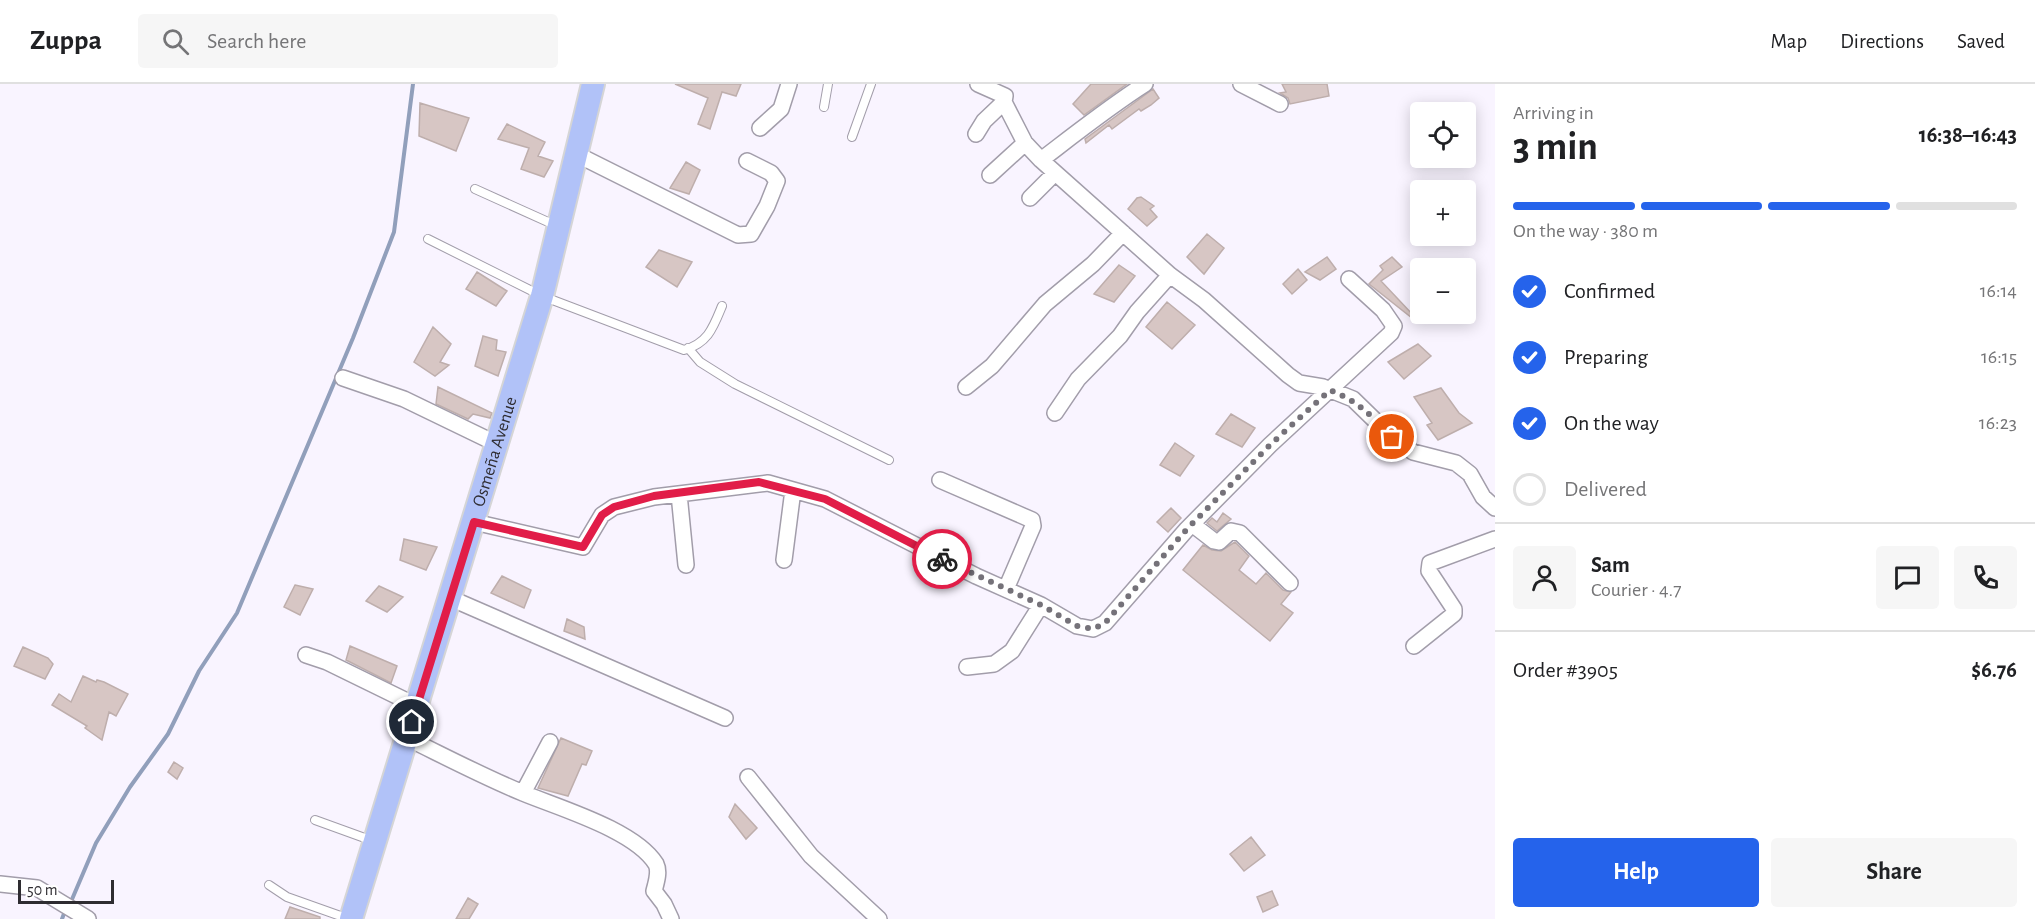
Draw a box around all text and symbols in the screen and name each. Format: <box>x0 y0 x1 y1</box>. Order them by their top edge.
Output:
search box <box>138 14 558 68</box>
icon: search <box>159 25 192 58</box>
text: Zuppa <box>30 27 102 55</box>
text: Search here <box>207 30 307 52</box>
text: Map <box>1771 31 1807 52</box>
text: Directions <box>1840 31 1924 52</box>
text: Saved <box>1957 31 2005 52</box>
map controls <box>1410 102 1476 324</box>
button: locate <box>1410 102 1476 168</box>
text: Arriving in <box>1513 103 1594 123</box>
text: 16:38–16:43 <box>1919 124 2017 146</box>
text: 3 min <box>1513 128 1598 167</box>
button: + <box>1410 180 1476 246</box>
text: On the way · 380 m <box>1513 221 1658 241</box>
button: − <box>1410 258 1476 324</box>
icon: check <box>1513 275 1546 308</box>
text: Confirmed <box>1564 280 1655 302</box>
text: 16:14 <box>1980 281 2017 301</box>
icon: check <box>1513 341 1546 374</box>
text: Preparing <box>1564 346 1648 368</box>
text: 16:15 <box>1981 347 2017 367</box>
street label: Osmeña Avenue <box>470 395 521 509</box>
icon: check <box>1513 407 1546 440</box>
pin <box>1366 411 1417 462</box>
text: On the way <box>1564 412 1659 434</box>
text: 16:23 <box>1979 413 2017 433</box>
icon: bag <box>1375 420 1408 453</box>
text: Delivered <box>1564 478 1647 500</box>
courier <box>912 529 972 589</box>
icon: bike <box>926 543 959 576</box>
button: person <box>1513 546 1576 609</box>
button: chat <box>1876 546 1939 609</box>
button: phone <box>1954 546 2017 609</box>
text: Sam <box>1591 554 1630 576</box>
text: Courier · 4.7 <box>1591 580 1682 600</box>
text: Order #3905 <box>1513 659 1618 681</box>
text: $6.76 <box>1971 659 2017 681</box>
pin <box>386 696 437 747</box>
icon: home <box>395 705 428 738</box>
button: Help <box>1513 838 1759 907</box>
button: Share <box>1771 838 2017 907</box>
scale bar <box>18 877 114 904</box>
text: 50 m <box>27 882 58 898</box>

